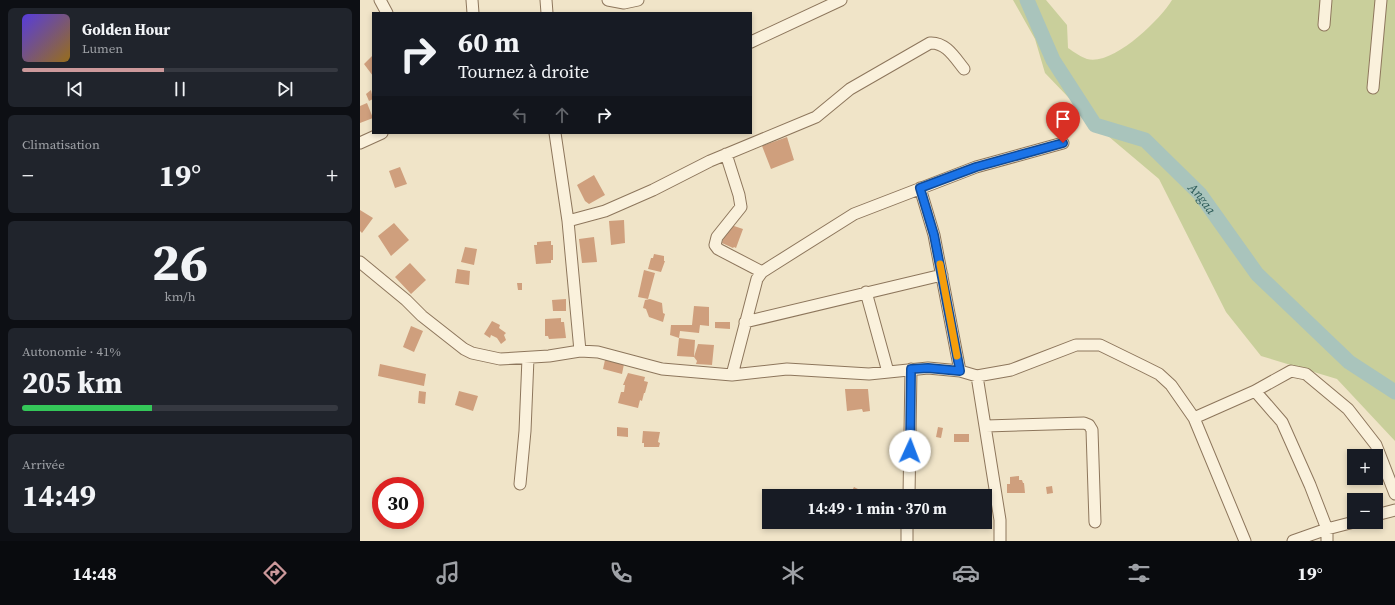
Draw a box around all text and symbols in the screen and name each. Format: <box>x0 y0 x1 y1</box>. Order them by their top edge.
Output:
text: Golden Hour <box>82 19 170 40</box>
text: 60 m <box>458 23 520 61</box>
icon: right <box>392 28 444 80</box>
text: Lumen <box>82 40 123 57</box>
text: Tournez à droite <box>458 59 589 84</box>
icon: previous <box>64 78 86 100</box>
icon: pause <box>169 78 191 100</box>
icon: next <box>274 78 296 100</box>
pin <box>1046 102 1080 143</box>
icon: left <box>509 104 531 126</box>
icon: ahead <box>551 104 573 126</box>
icon: right <box>593 104 615 126</box>
icon: arrive <box>1052 108 1074 130</box>
text: Climatisation <box>22 136 100 153</box>
text: 19° <box>159 155 201 196</box>
text: − <box>22 160 34 190</box>
text: + <box>326 160 338 190</box>
water label: Angaa <box>1184 178 1220 218</box>
text: 26 <box>152 226 208 297</box>
text: km/h <box>165 288 195 305</box>
text: Autonomie · 41% <box>22 343 121 360</box>
text: 205 km <box>22 362 122 403</box>
position arrow <box>889 430 931 472</box>
map controls <box>1347 449 1383 529</box>
button: + <box>1347 449 1383 485</box>
text: Arrivée <box>22 456 65 473</box>
text: 14:49 <box>22 475 96 516</box>
speed limit sign: 30 <box>372 477 424 529</box>
button: − <box>1347 493 1383 529</box>
text: 14:49 · 1 min · 370 m <box>808 498 947 519</box>
icon: directions <box>261 559 289 587</box>
icon: music <box>434 559 462 587</box>
icon: phone <box>607 559 635 587</box>
icon: climate <box>779 559 807 587</box>
icon: car <box>952 559 980 587</box>
icon: filters <box>1125 559 1153 587</box>
text: 14:48 <box>72 561 117 586</box>
text: 19° <box>1297 561 1323 586</box>

